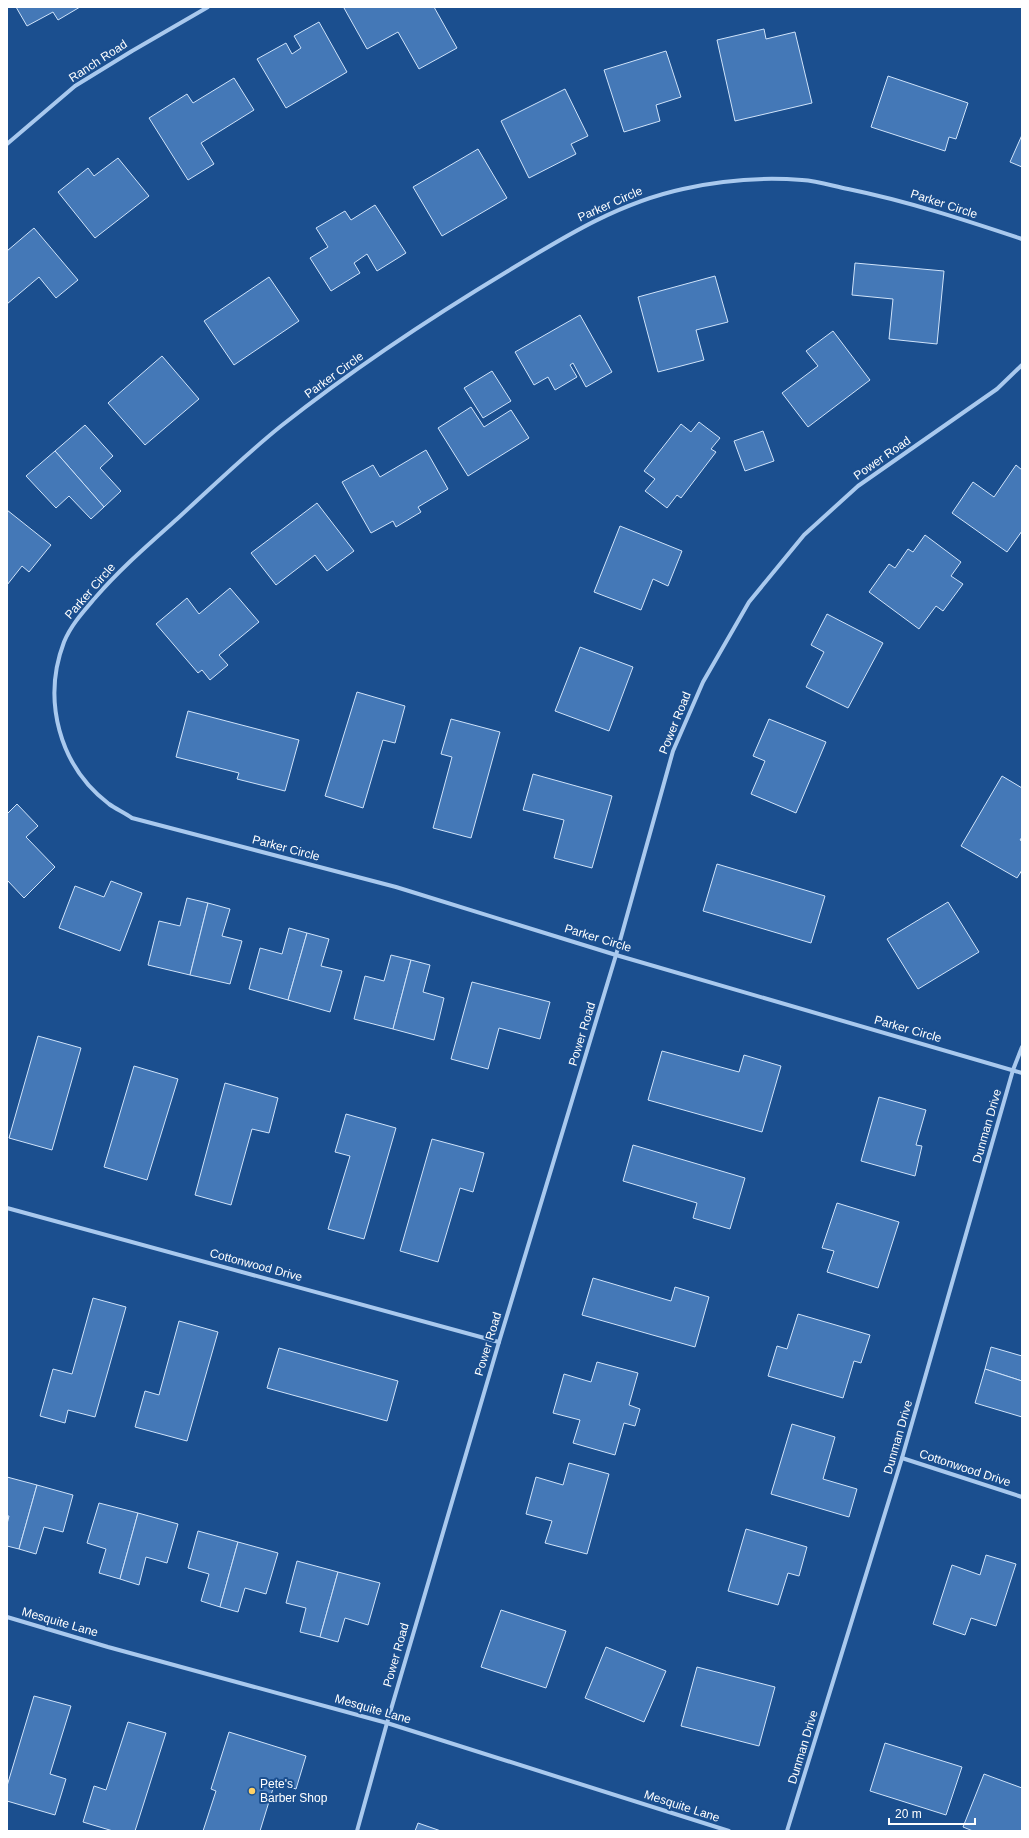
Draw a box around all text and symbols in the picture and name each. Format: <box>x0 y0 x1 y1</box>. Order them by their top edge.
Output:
street label: Ranch Road <box>66 37 130 85</box>
street label: Parker Circle <box>575 183 645 225</box>
street label: Parker Circle <box>909 187 979 221</box>
street label: Parker Circle <box>302 349 366 401</box>
street label: Power Road <box>851 433 913 483</box>
street label: Parker Circle <box>62 560 118 622</box>
street label: Power Road <box>656 690 694 756</box>
street label: Parker Circle <box>251 832 322 864</box>
street label: Parker Circle <box>563 921 634 955</box>
street label: Power Road <box>566 1000 598 1068</box>
street label: Parker Circle <box>873 1013 944 1045</box>
street label: Dunman Drive <box>970 1087 1004 1165</box>
street label: Cottonwood Drive <box>208 1246 304 1284</box>
street label: Power Road <box>472 1310 504 1378</box>
street label: Dunman Drive <box>881 1398 915 1476</box>
street label: Cottonwood Drive <box>917 1447 1013 1489</box>
street label: Mesquite Lane <box>20 1604 100 1640</box>
street label: Power Road <box>380 1621 412 1689</box>
street label: Mesquite Lane <box>333 1691 413 1727</box>
street label: Dunman Drive <box>785 1708 821 1786</box>
place label: Pete's Barber Shop <box>260 1777 328 1805</box>
marker: Pete's Barber Shop <box>247 1786 257 1796</box>
street label: Mesquite Lane <box>642 1787 722 1825</box>
scale bar <box>889 1800 975 1826</box>
text: 20 m <box>895 1807 922 1821</box>

